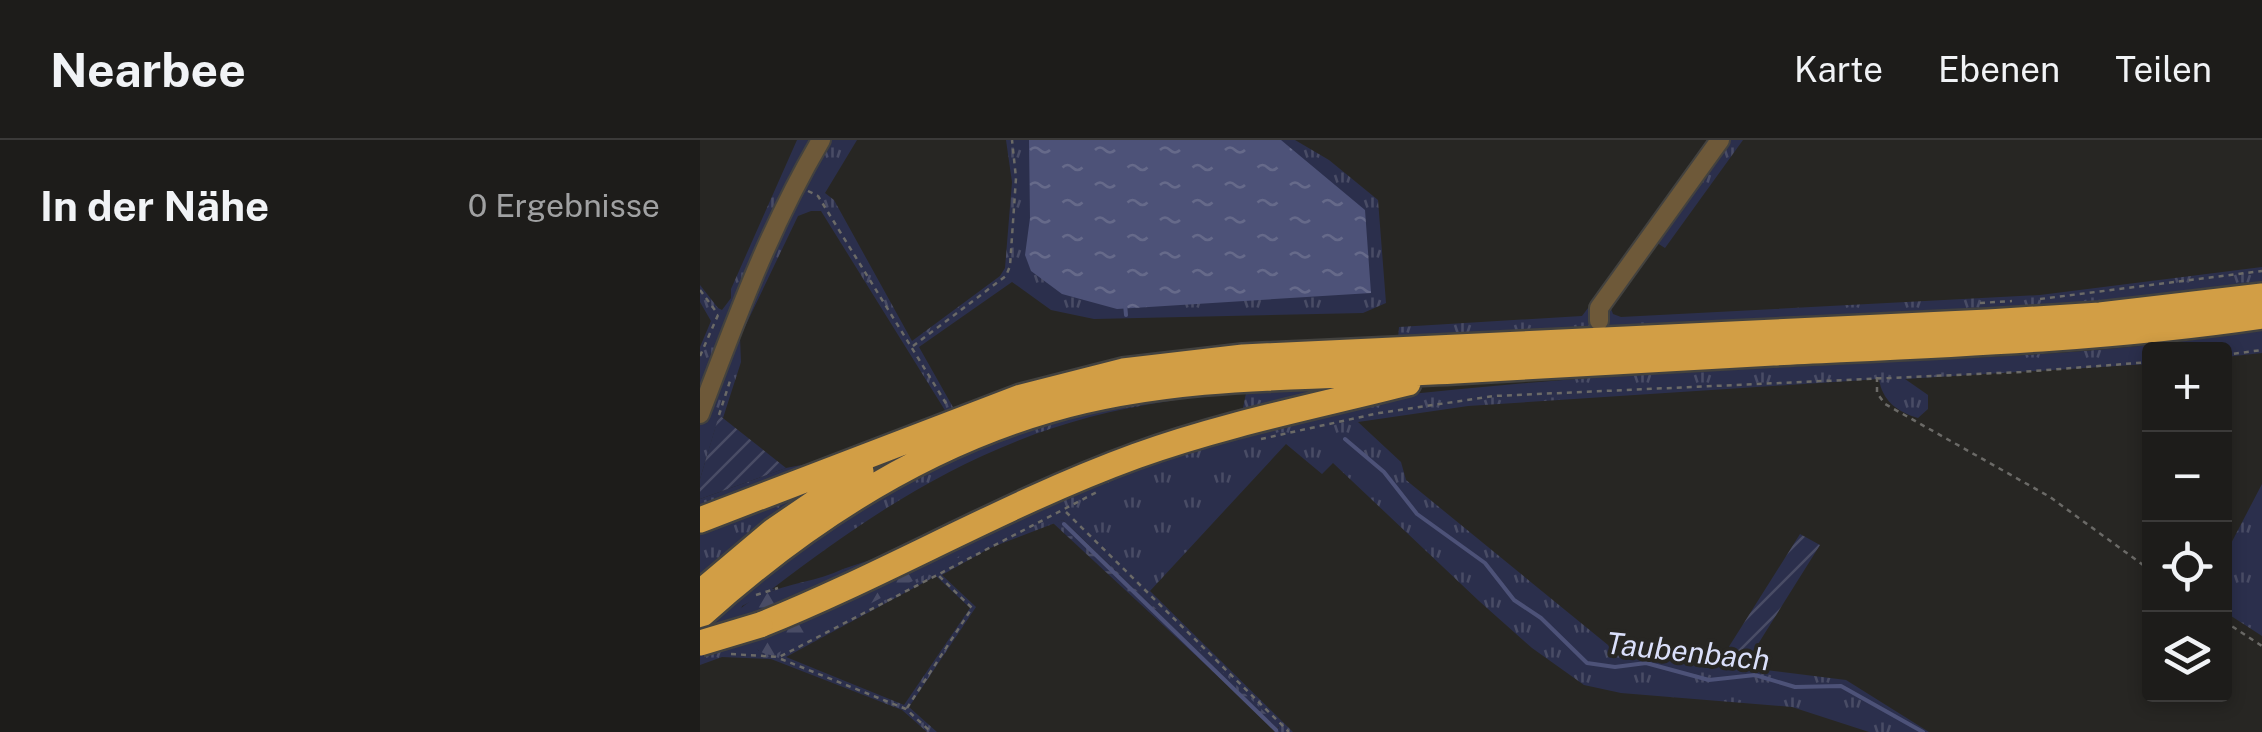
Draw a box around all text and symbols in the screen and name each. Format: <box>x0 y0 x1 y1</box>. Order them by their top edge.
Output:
text: Nearbee <box>50 41 246 98</box>
text: Karte <box>1794 49 1883 90</box>
text: Ebenen <box>1938 49 2060 90</box>
text: Teilen <box>2115 49 2212 90</box>
text: In der Nähe <box>40 181 269 230</box>
text: 0 Ergebnisse <box>468 187 660 224</box>
map controls <box>2142 342 2232 702</box>
button: + <box>2142 342 2232 432</box>
button: − <box>2142 432 2232 522</box>
button: locate <box>2142 522 2232 612</box>
button: layers <box>2142 612 2232 702</box>
water label: Taubenbach <box>1604 625 1772 677</box>

